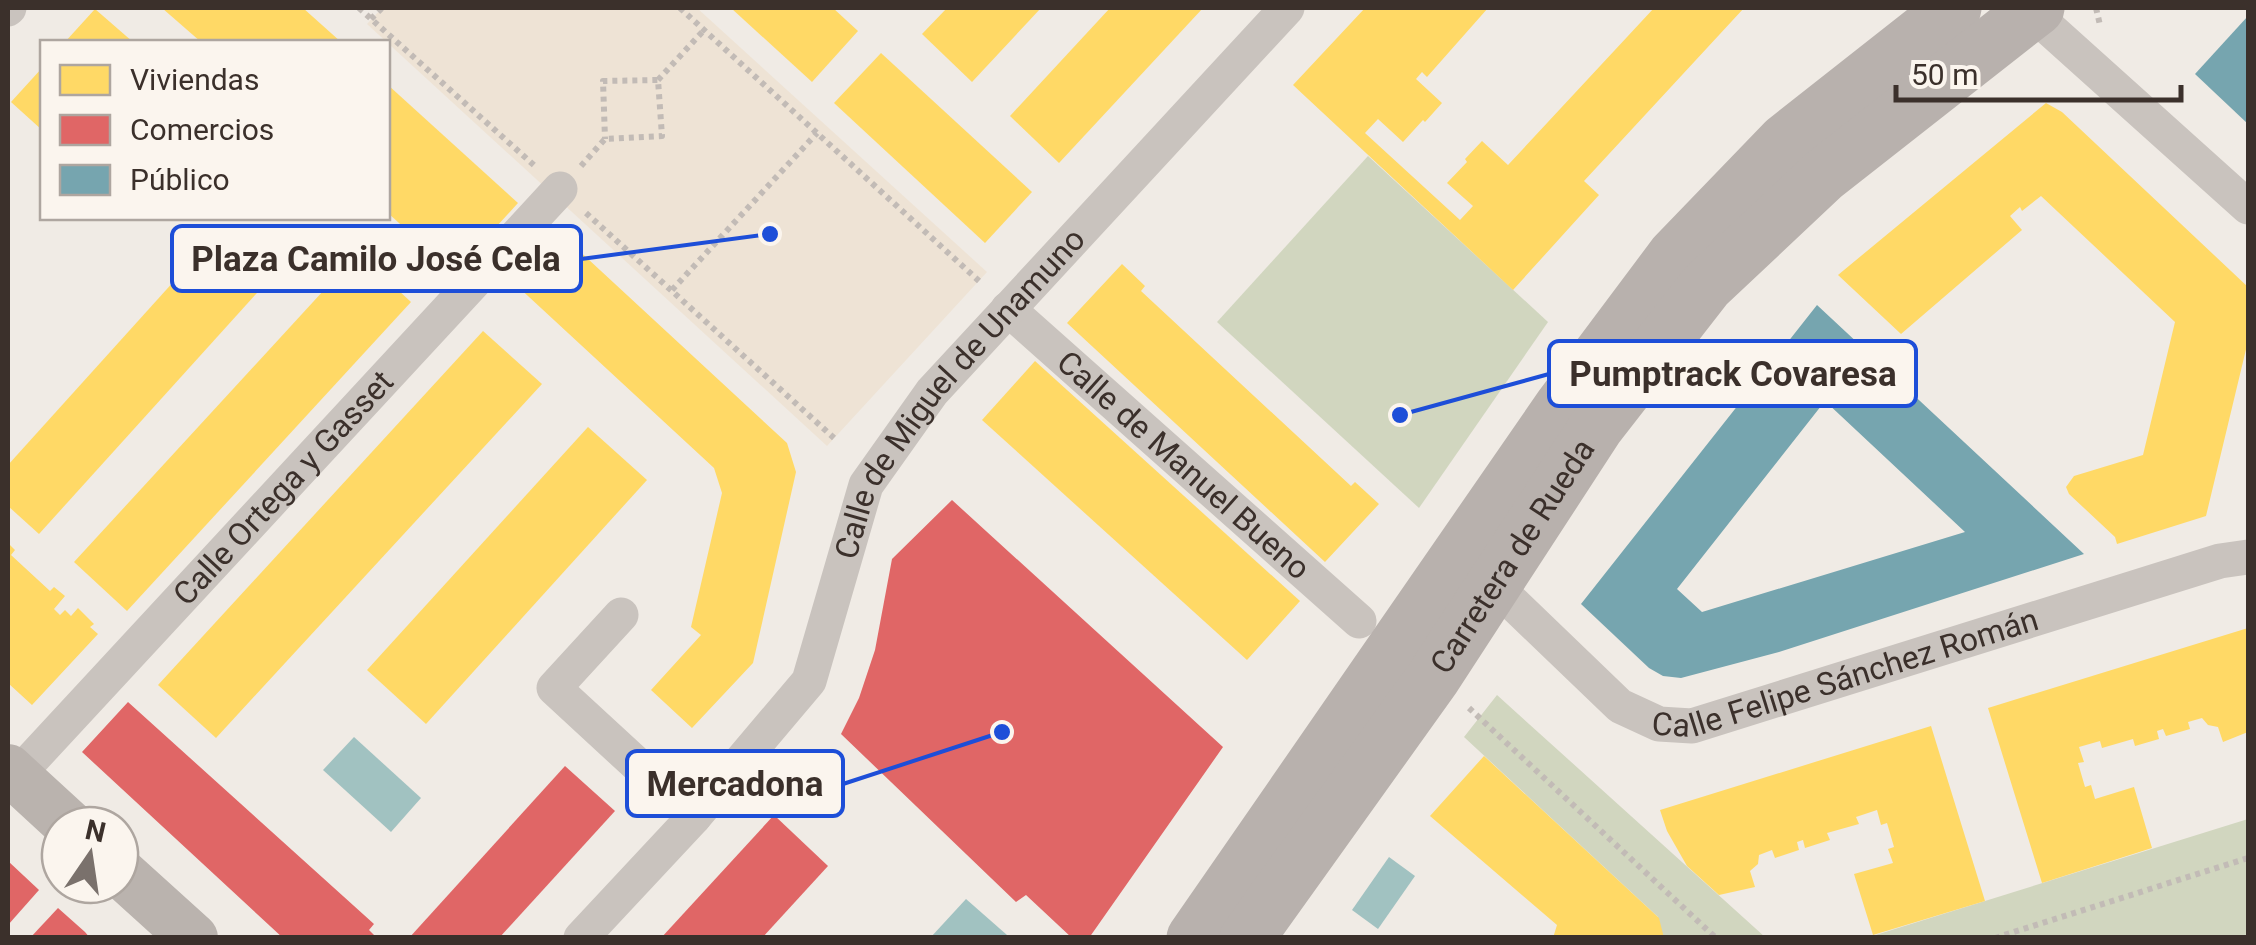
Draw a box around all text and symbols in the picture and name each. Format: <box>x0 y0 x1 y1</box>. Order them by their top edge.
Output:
legend <box>40 40 390 220</box>
scale bar <box>1896 40 2181 102</box>
text: 50 m <box>1911 57 1978 92</box>
text: Viviendas <box>130 62 259 97</box>
text: Comercios <box>130 112 274 147</box>
text: Público <box>130 162 230 197</box>
street label: Calle de Miguel de Unamuno <box>827 220 1093 563</box>
callout: Plaza Camilo José Cela <box>172 226 581 291</box>
text: Plaza Camilo José Cela <box>191 239 561 280</box>
callout: Pumptrack Covaresa <box>1549 341 1916 406</box>
street label: Calle de Manuel Bueno <box>1049 343 1318 587</box>
text: Pumptrack Covaresa <box>1569 354 1897 395</box>
street label: Calle Ortega y Gasset <box>165 363 401 613</box>
street label: Carretera de Rueda <box>1422 432 1602 681</box>
street label: Calle Felipe Sánchez Román <box>1651 600 2043 745</box>
callout: Mercadona <box>627 751 843 816</box>
text: Mercadona <box>647 764 823 805</box>
north arrow <box>40 805 140 905</box>
text: N <box>82 813 109 849</box>

